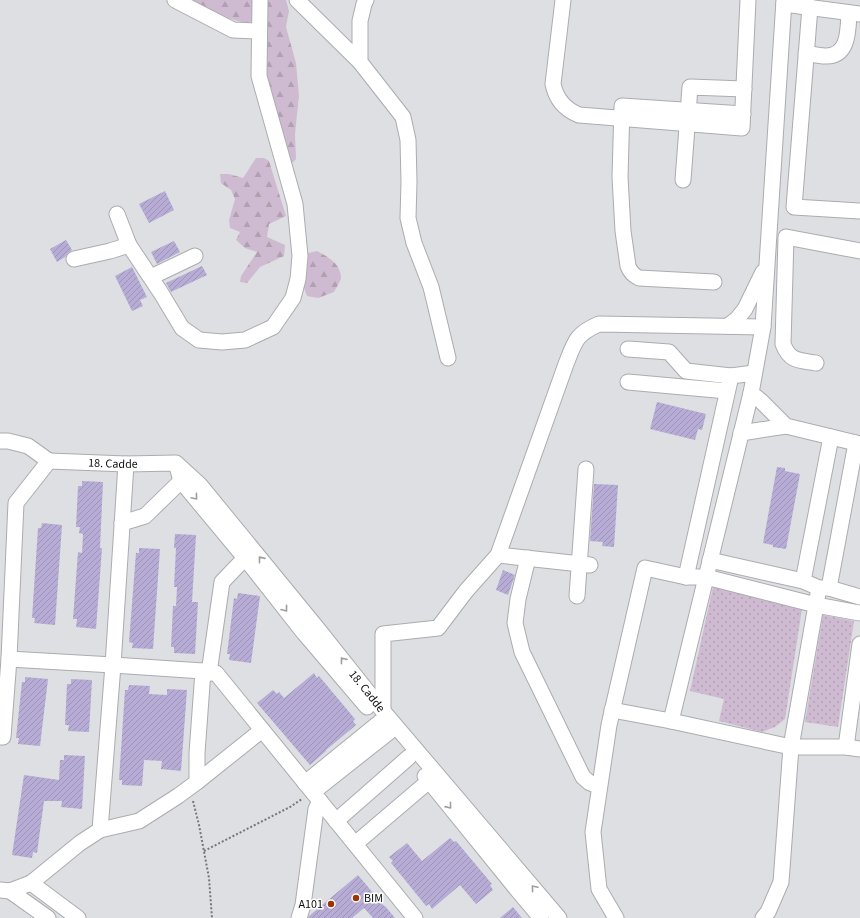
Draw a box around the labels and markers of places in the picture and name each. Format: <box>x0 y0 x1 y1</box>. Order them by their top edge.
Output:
place label: BIM <box>364 890 383 907</box>
marker: BIM <box>351 893 361 903</box>
place label: A101 <box>299 896 323 913</box>
marker: A101 <box>326 899 336 909</box>

